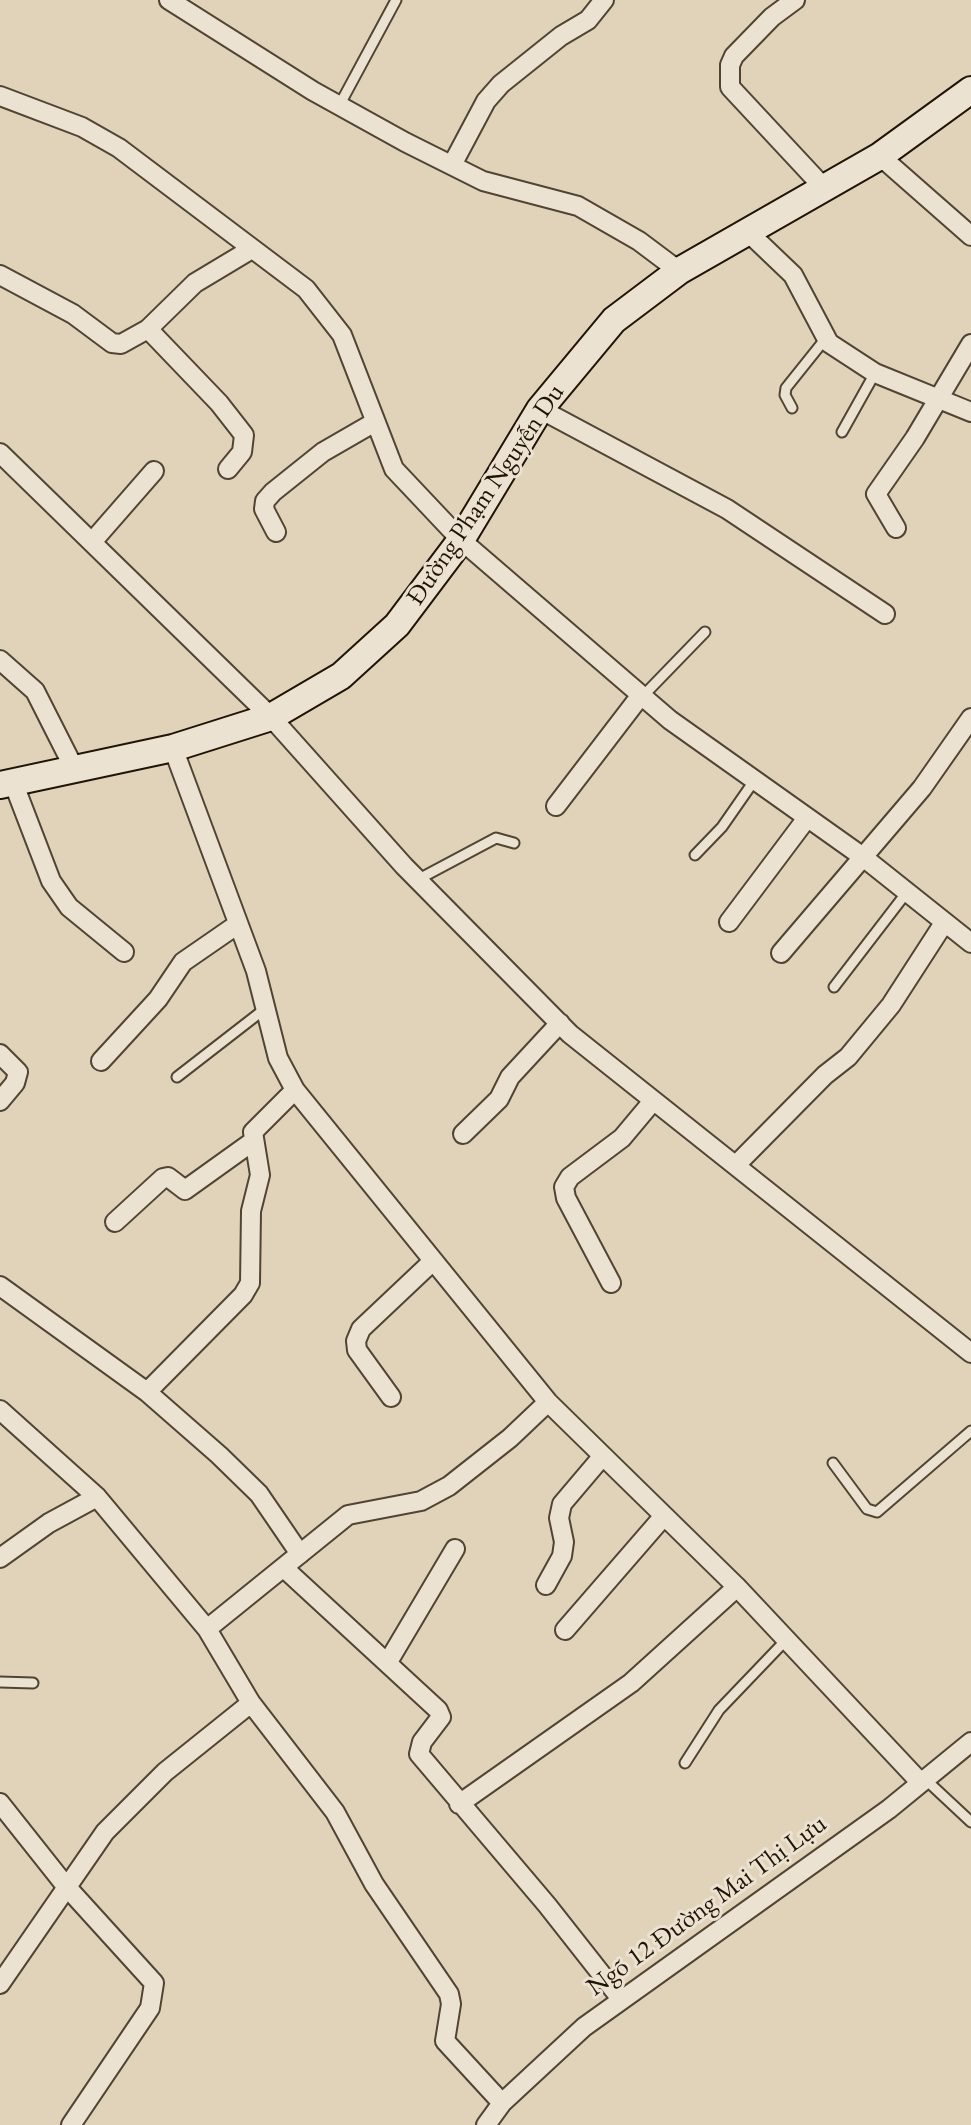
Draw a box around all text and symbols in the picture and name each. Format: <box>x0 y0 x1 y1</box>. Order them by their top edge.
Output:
street label: Đường Phạm Nguyễn Du <box>400 379 572 611</box>
street label: Ngõ 12 Đường Mai Thị Lựu <box>581 1809 833 2003</box>

